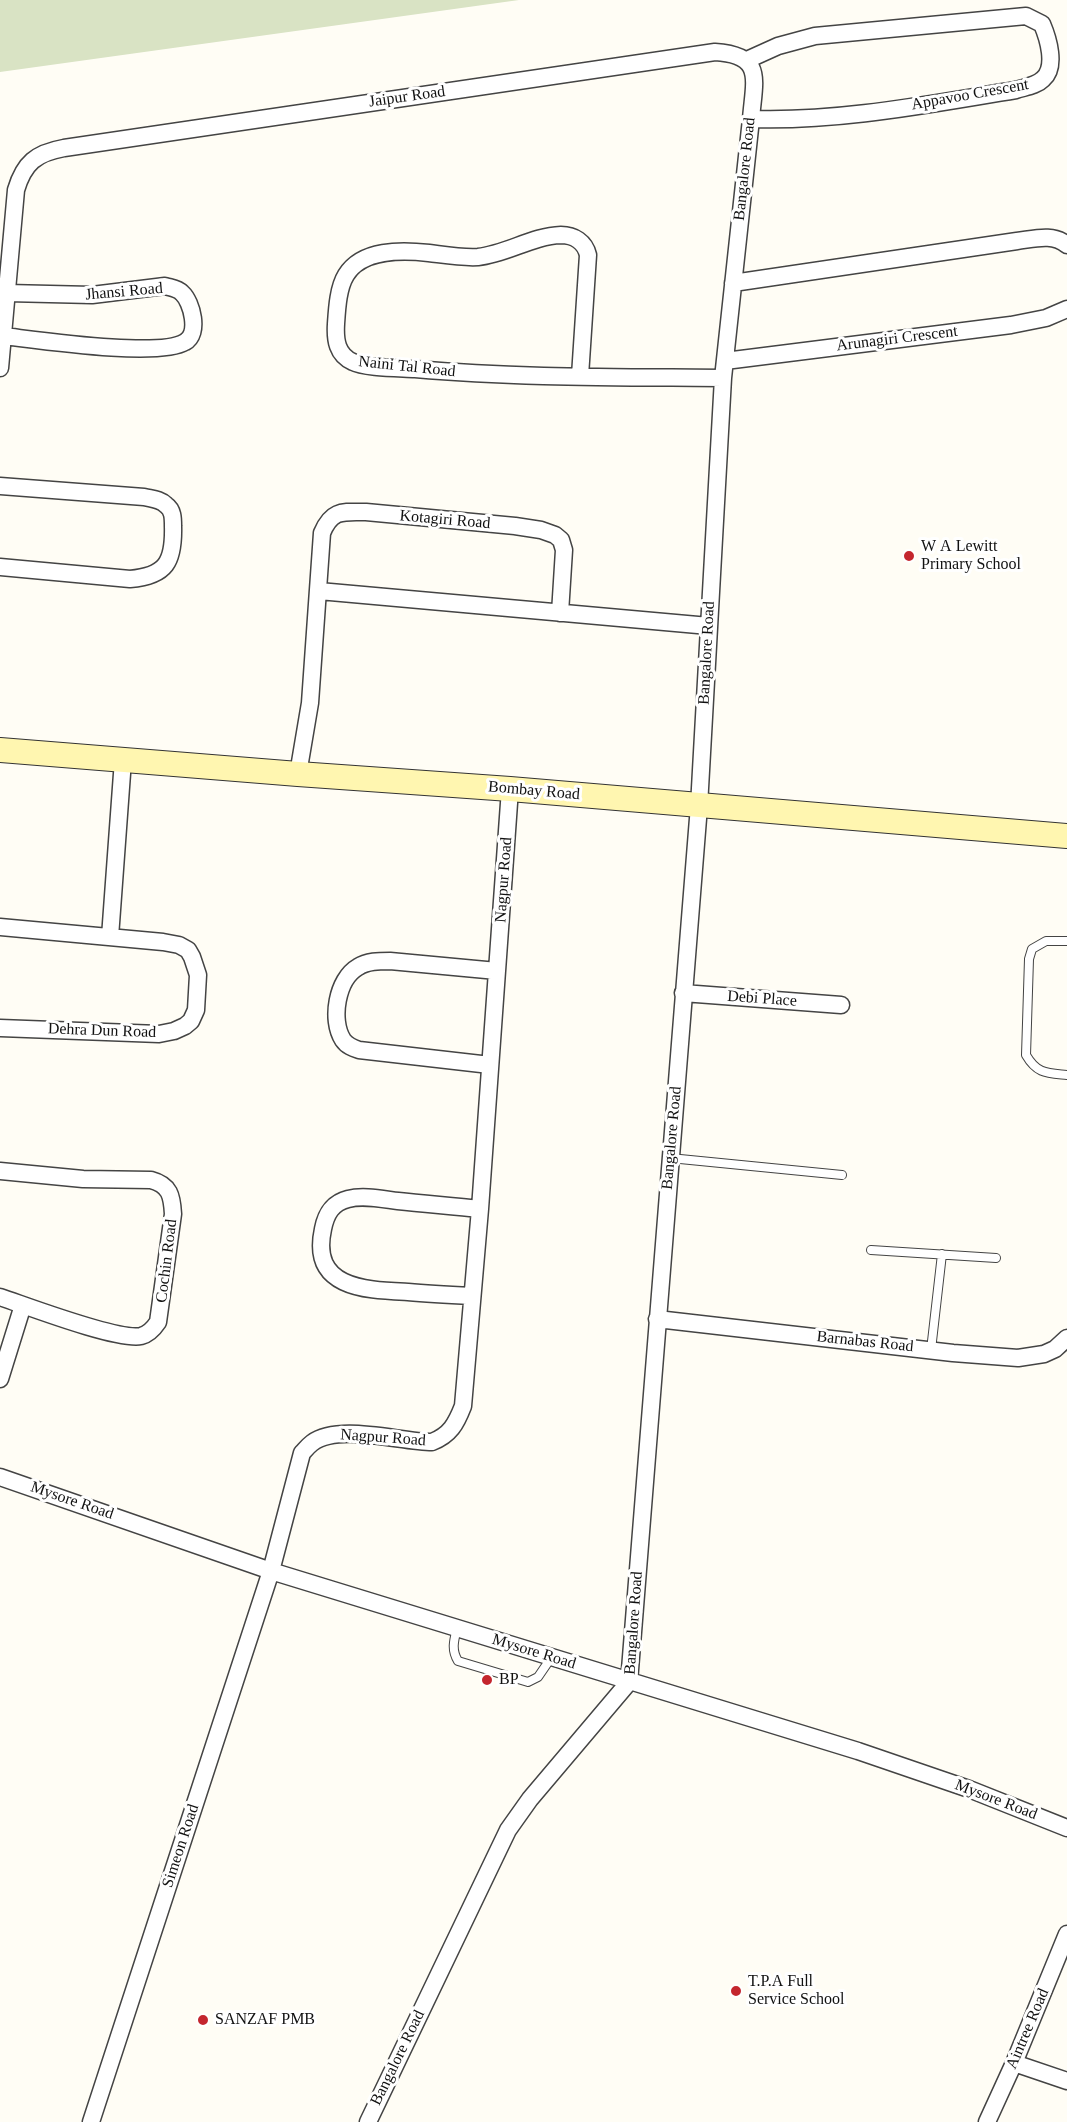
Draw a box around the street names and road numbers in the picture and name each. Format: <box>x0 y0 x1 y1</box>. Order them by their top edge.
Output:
street label: Appavoo Crescent <box>910 75 1030 115</box>
street label: Jaipur Road <box>368 82 446 112</box>
street label: Bangalore Road <box>730 117 760 221</box>
street label: Jhansi Road <box>84 279 164 305</box>
street label: Arunagiri Crescent <box>835 322 959 356</box>
street label: Naini Tal Road <box>358 352 456 382</box>
street label: Kotagiri Road <box>399 506 491 534</box>
street label: Bangalore Road <box>695 601 719 705</box>
street label: Bombay Road <box>487 777 581 805</box>
street label: Nagpur Road <box>491 837 517 923</box>
street label: Debi Place <box>727 987 797 1011</box>
street label: Dehra Dun Road <box>47 1020 157 1042</box>
street label: Bangalore Road <box>658 1086 686 1190</box>
street label: Cochin Road <box>152 1218 182 1304</box>
street label: Barnabas Road <box>816 1327 914 1357</box>
street label: Nagpur Road <box>340 1425 426 1451</box>
street label: Mysore Road <box>28 1478 116 1524</box>
street label: Bangalore Road <box>621 1571 647 1675</box>
street label: Mysore Road <box>490 1630 578 1674</box>
street label: Mysore Road <box>952 1776 1040 1824</box>
street label: Simeon Road <box>158 1802 204 1890</box>
street label: Aintree Road <box>1002 1986 1054 2072</box>
street label: Bangalore Road <box>367 2007 429 2109</box>

